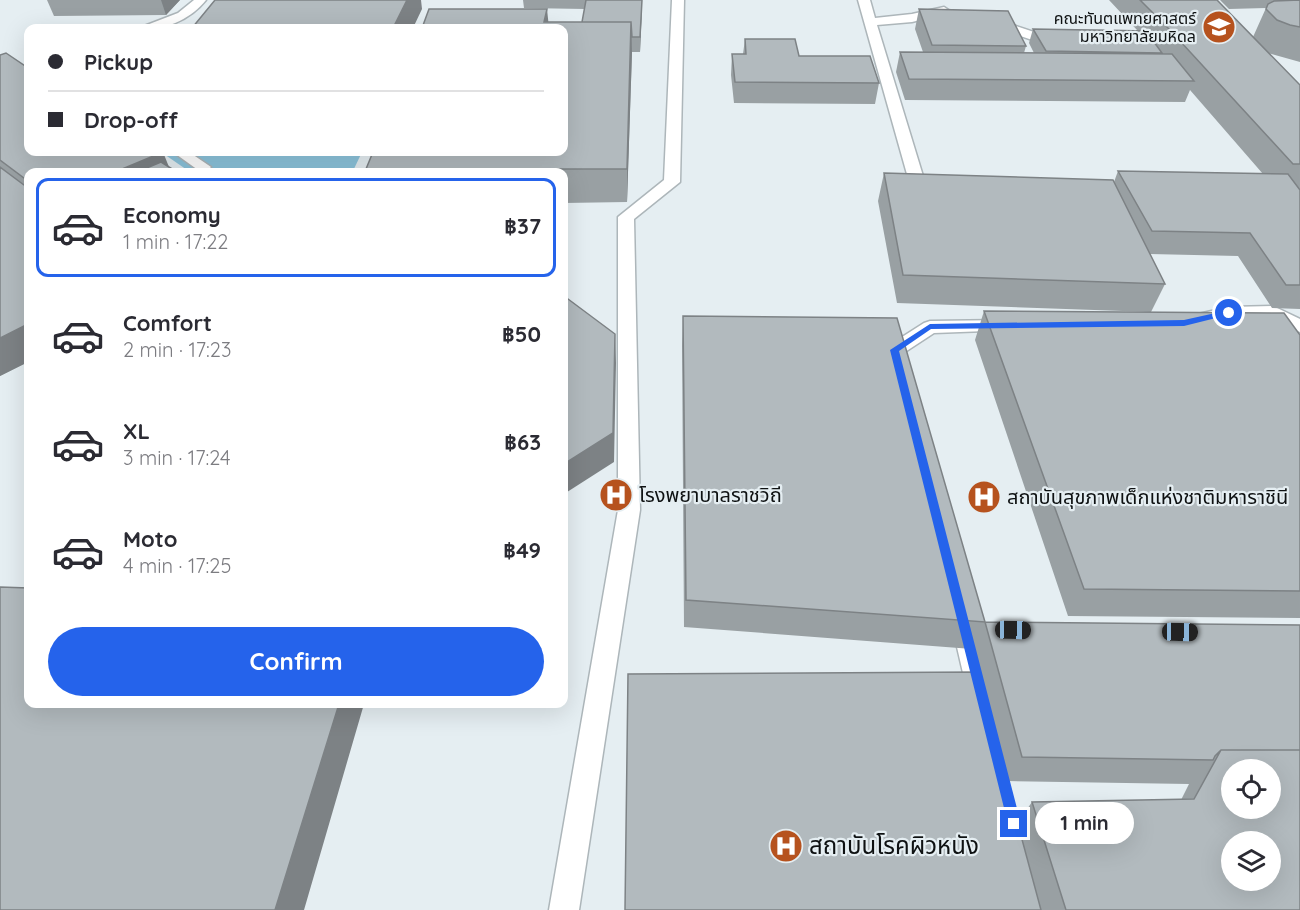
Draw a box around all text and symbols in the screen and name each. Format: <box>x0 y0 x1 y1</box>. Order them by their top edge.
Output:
place label: คณะทันตแพทยศาสตร์ มหาวิทยาลัยมหิดล <box>1054 8 1197 46</box>
school or university icon: คณะทันตแพทยศาสตร์ มหาวิทยาลัยมหิดล <box>1201 9 1237 45</box>
text: Pickup <box>84 48 153 76</box>
text: Drop-off <box>84 106 178 134</box>
icon: car <box>51 201 105 255</box>
text: Economy <box>123 201 221 229</box>
text: ฿37 <box>504 212 541 240</box>
text: 1 min · 17:22 <box>123 229 228 254</box>
route start <box>1215 299 1242 326</box>
icon: car <box>51 309 105 363</box>
text: Comfort <box>123 309 212 337</box>
text: ฿50 <box>502 320 541 348</box>
text: 2 min · 17:23 <box>123 337 231 362</box>
icon: car <box>51 417 105 471</box>
text: XL <box>123 417 150 445</box>
text: ฿63 <box>504 428 541 456</box>
text: 3 min · 17:24 <box>123 445 231 470</box>
hospital icon: โรงพยาบาลราชวิถี <box>598 477 634 513</box>
hospital icon: สถาบันสุขภาพเด็กแห่งชาติมหาราชินี <box>966 479 1002 515</box>
place label: โรงพยาบาลราชวิถี <box>639 482 782 507</box>
place label: สถาบันสุขภาพเด็กแห่งชาติมหาราชินี <box>1007 484 1288 509</box>
icon: car <box>51 525 105 579</box>
text: Moto <box>123 525 177 553</box>
text: ฿49 <box>503 536 541 564</box>
text: 4 min · 17:25 <box>123 553 231 578</box>
car <box>995 621 1031 639</box>
car <box>1162 623 1198 641</box>
button: Confirm <box>48 627 544 696</box>
map controls <box>1221 759 1281 891</box>
button: locate <box>1221 759 1281 819</box>
callout: 1 min <box>1035 803 1134 845</box>
route end <box>1000 810 1027 837</box>
text: 1 min <box>1060 810 1109 835</box>
hospital icon: สถาบันโรคผิวหนัง <box>768 828 804 864</box>
place label: สถาบันโรคผิวหนัง <box>809 830 979 860</box>
button: layers <box>1221 831 1281 891</box>

